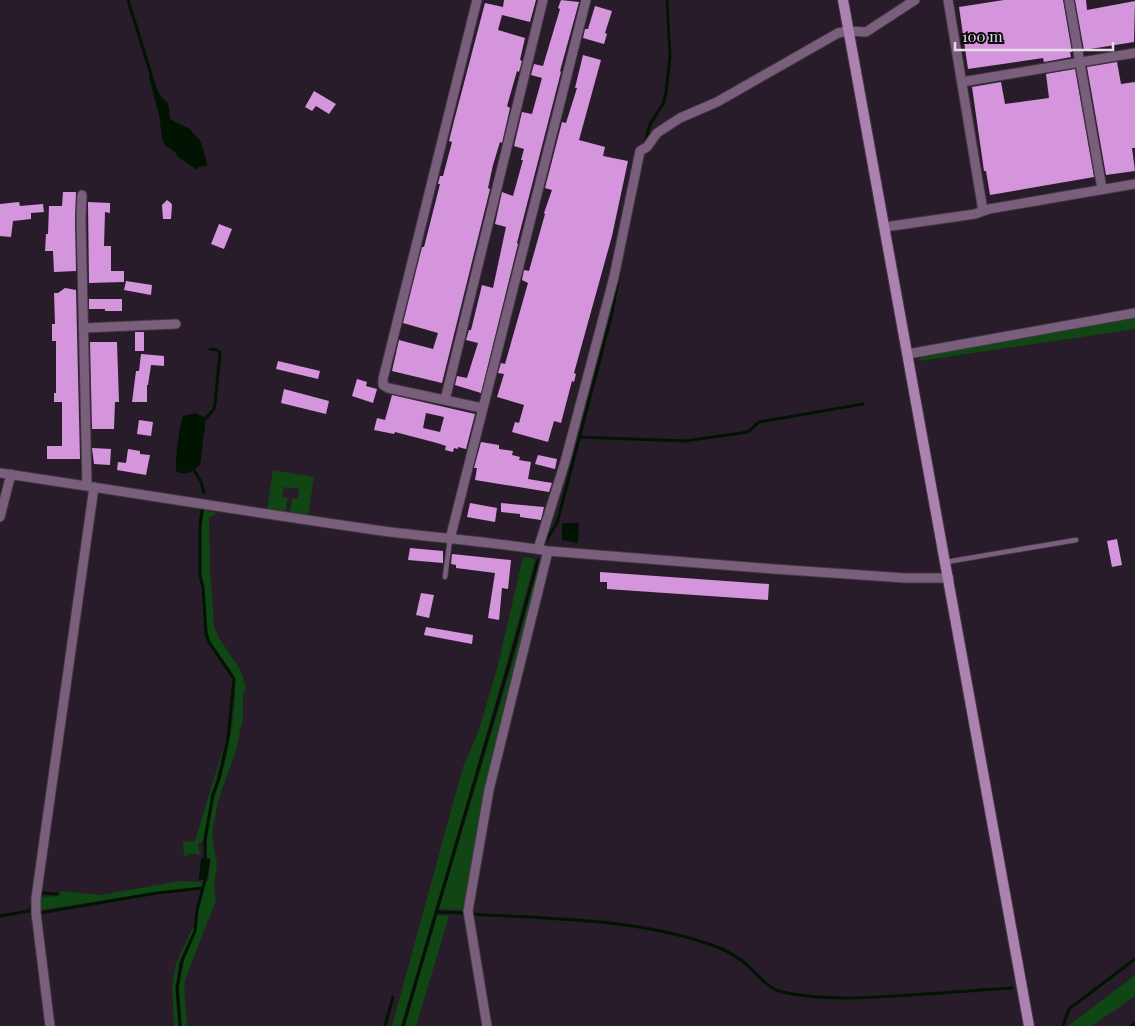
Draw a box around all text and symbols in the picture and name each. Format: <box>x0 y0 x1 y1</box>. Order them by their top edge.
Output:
scale bar <box>955 20 1112 52</box>
text: 100 m <box>962 26 1003 46</box>

